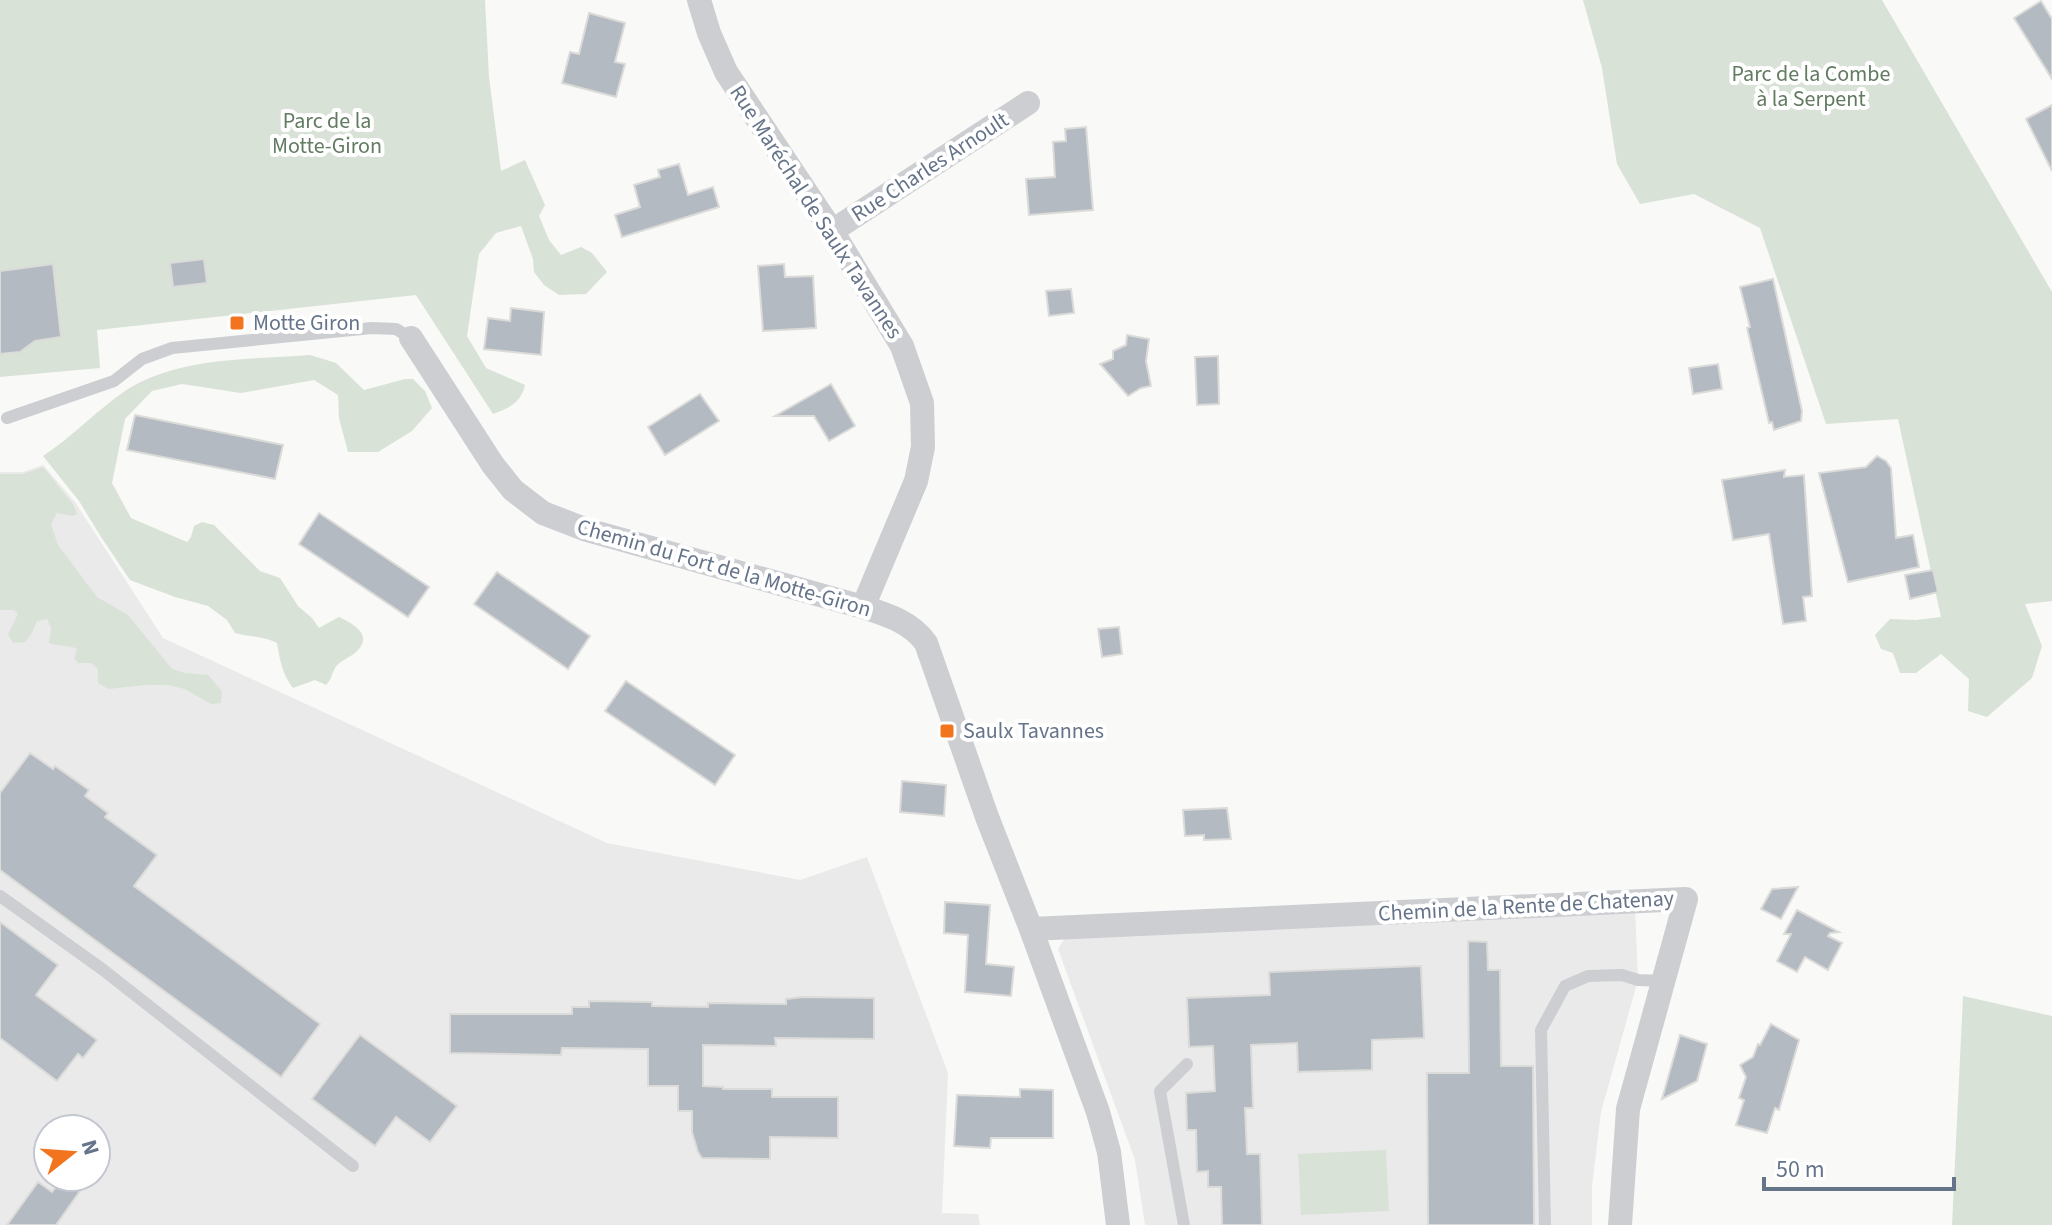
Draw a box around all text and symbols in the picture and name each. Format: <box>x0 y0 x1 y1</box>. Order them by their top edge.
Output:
park label: Parc de la Combe à la Serpent <box>1732 58 1891 115</box>
street label: Rue Maréchal de Saulx Tavannes <box>722 79 910 345</box>
street label: Rue Charles Arnoult <box>845 104 1015 230</box>
park label: Parc de la Motte-Giron <box>272 105 382 162</box>
place label: Motte Giron <box>253 307 360 339</box>
marker: Motte Giron <box>228 314 246 332</box>
street label: Chemin du Fort de la Motte-Giron <box>573 511 875 625</box>
place label: Saulx Tavannes <box>963 715 1104 747</box>
marker: Saulx Tavannes <box>938 722 956 740</box>
street label: Chemin de la Rente de Chatenay <box>1377 882 1675 930</box>
north arrow <box>32 1113 112 1193</box>
text: N <box>73 1136 108 1159</box>
scale bar <box>1764 1141 1954 1191</box>
text: 50 m <box>1776 1152 1825 1187</box>

